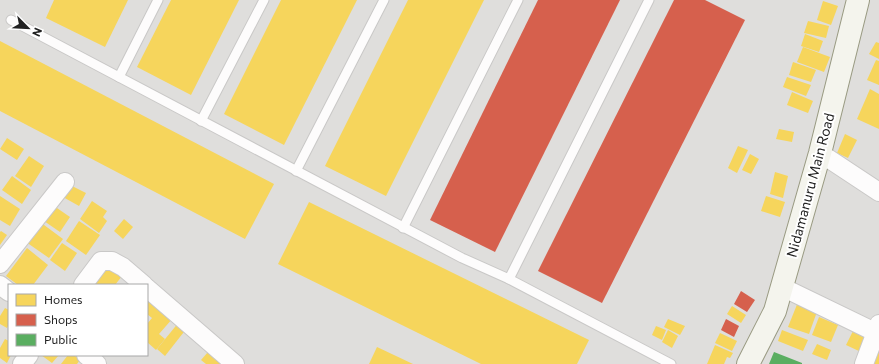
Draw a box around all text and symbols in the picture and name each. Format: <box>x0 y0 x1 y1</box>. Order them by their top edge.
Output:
north arrow <box>8 8 48 48</box>
text: N <box>30 26 45 39</box>
street label: Nidamanuru Main Road <box>783 111 837 259</box>
legend <box>8 284 148 356</box>
text: Homes <box>44 292 82 306</box>
text: Shops <box>44 312 78 326</box>
text: Public <box>44 332 77 346</box>

